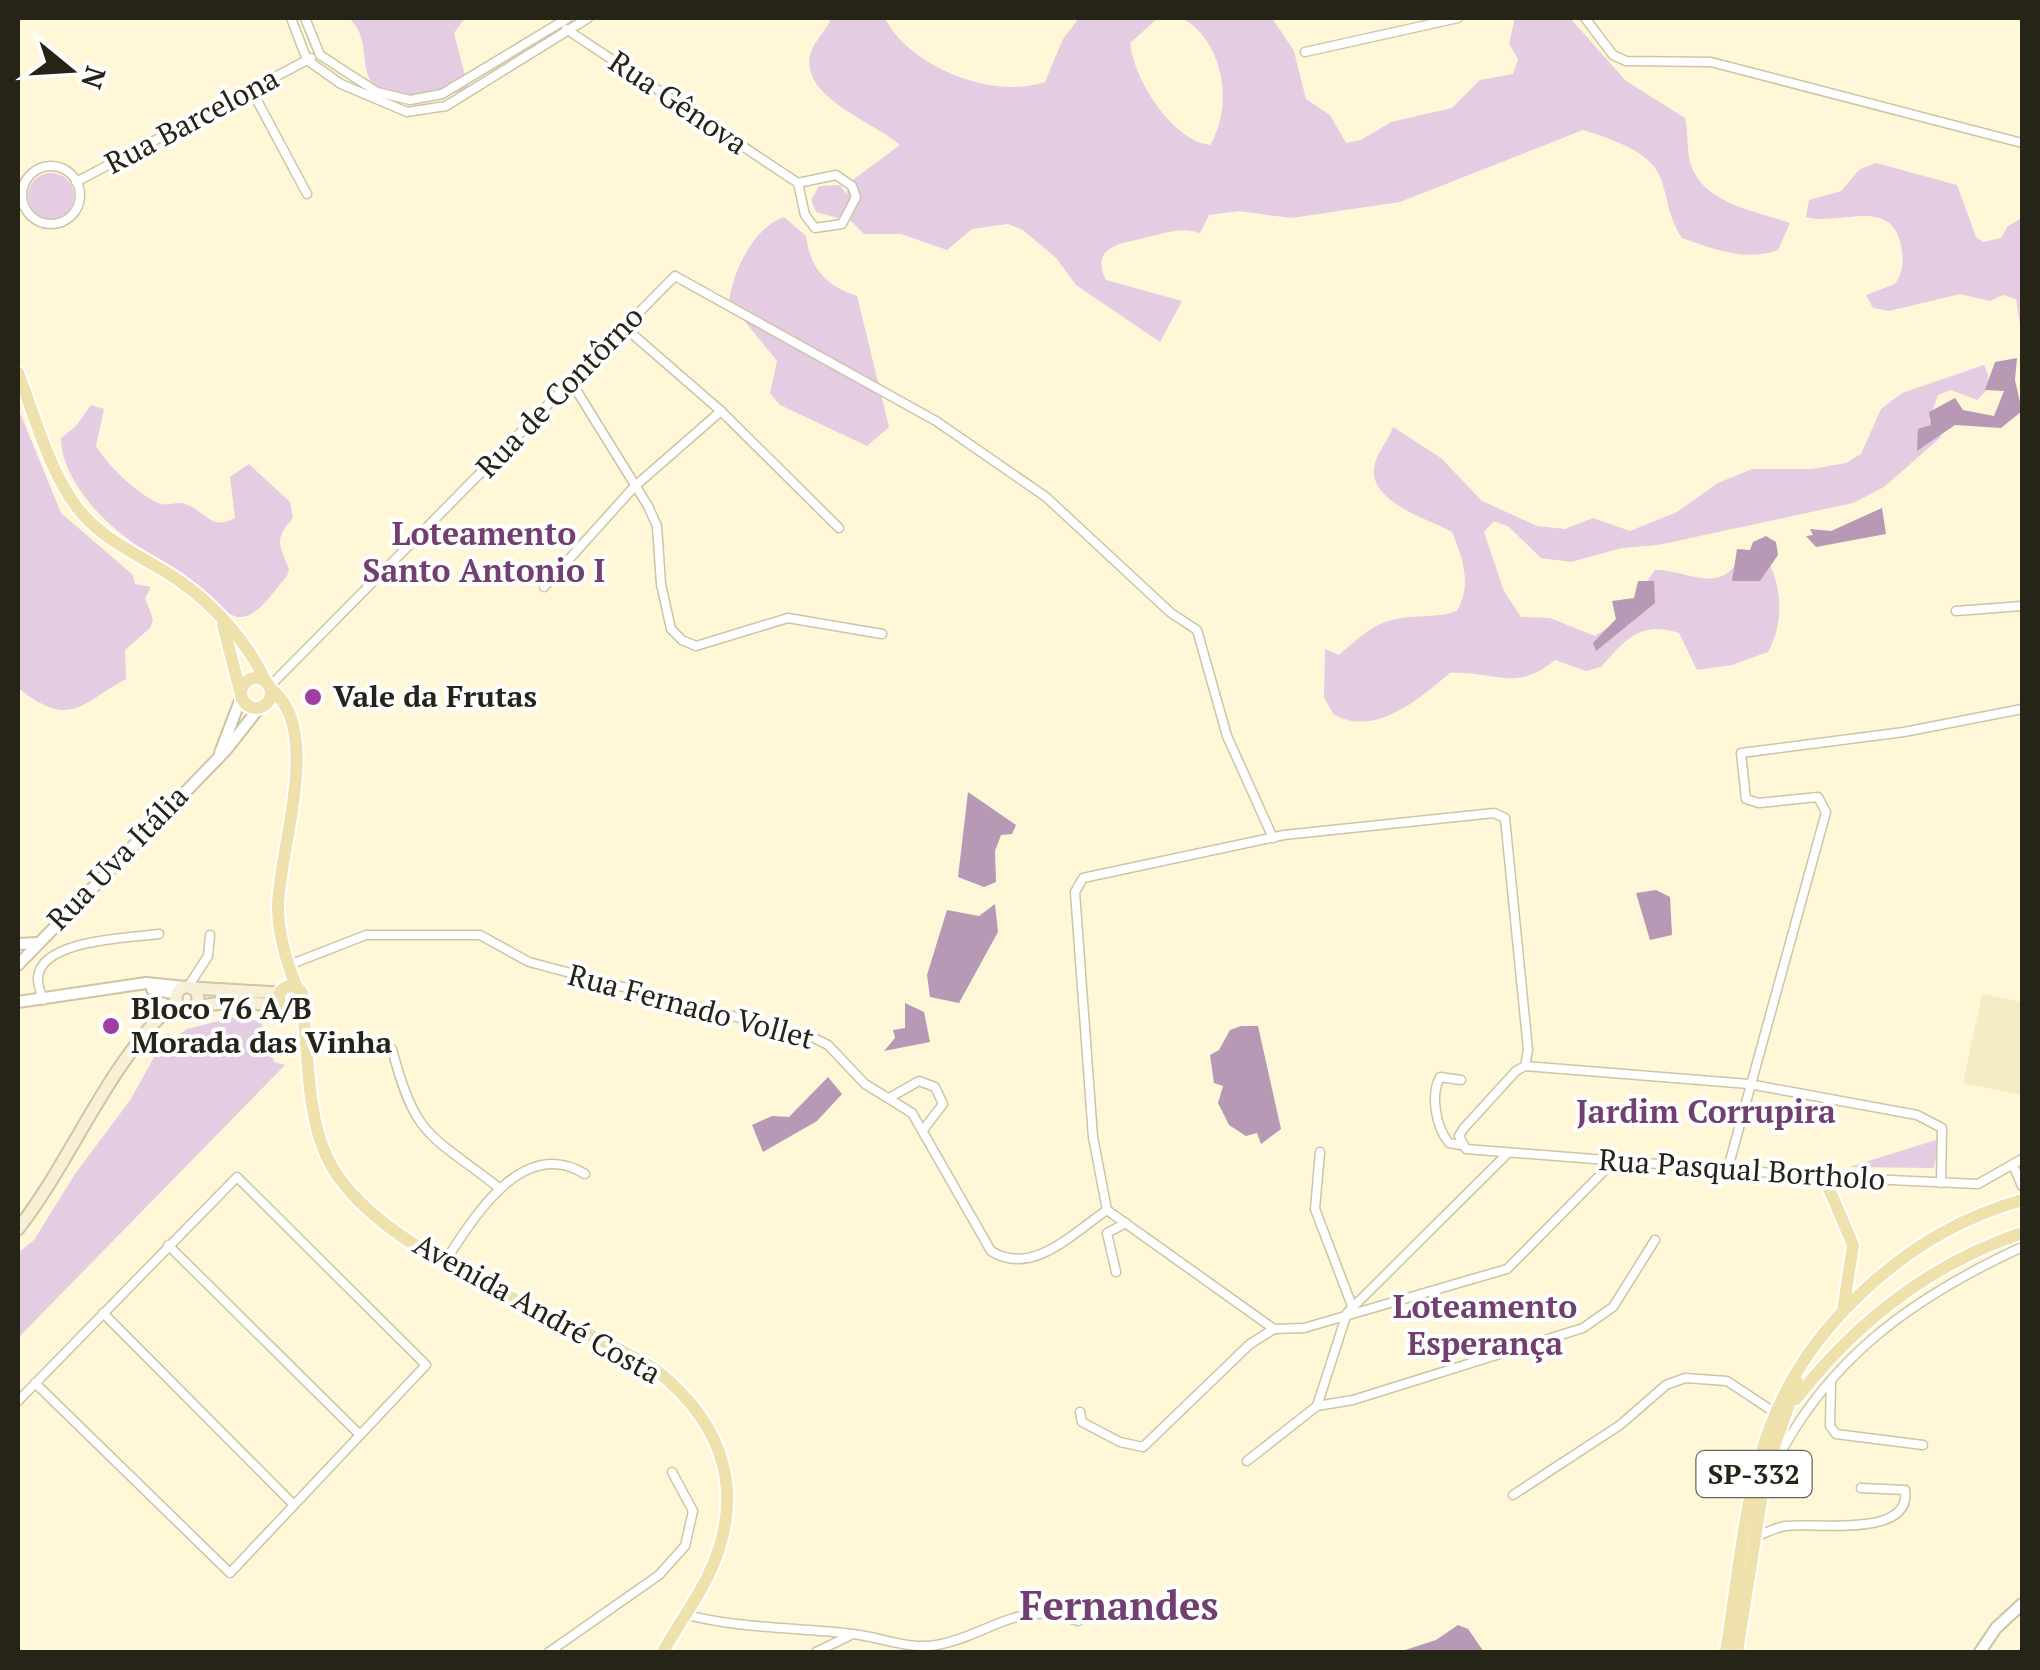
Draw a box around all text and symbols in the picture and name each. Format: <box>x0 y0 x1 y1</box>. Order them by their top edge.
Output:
north arrow <box>20 20 120 120</box>
street label: Rua Gênova <box>602 41 756 163</box>
street label: Rua Barcelona <box>98 58 285 183</box>
text: N <box>73 62 115 94</box>
street label: Rua de Contôrno <box>467 297 652 486</box>
district label: Loteamento Santo Antonio I <box>363 512 605 591</box>
place label: Vale da Frutas <box>333 676 537 716</box>
marker: Vale da Frutas <box>302 686 324 708</box>
street label: Rua Uva Itália <box>38 776 196 938</box>
street label: Rua Fernado Vollet <box>564 954 819 1058</box>
place label: Bloco 76 A/B Morada das Vinha <box>131 988 393 1062</box>
marker: Bloco 76 A/B Morada das Vinha <box>100 1015 122 1037</box>
district label: Jardim Corrupira <box>1576 1090 1836 1132</box>
street label: Rua Pasqual Bortholo <box>1597 1139 1887 1199</box>
street label: Avenida André Costa <box>407 1224 668 1393</box>
district label: Loteamento Esperança <box>1393 1285 1577 1364</box>
road number: SP-332 <box>1696 1451 1812 1497</box>
district label: Fernandes <box>1019 1578 1219 1631</box>

